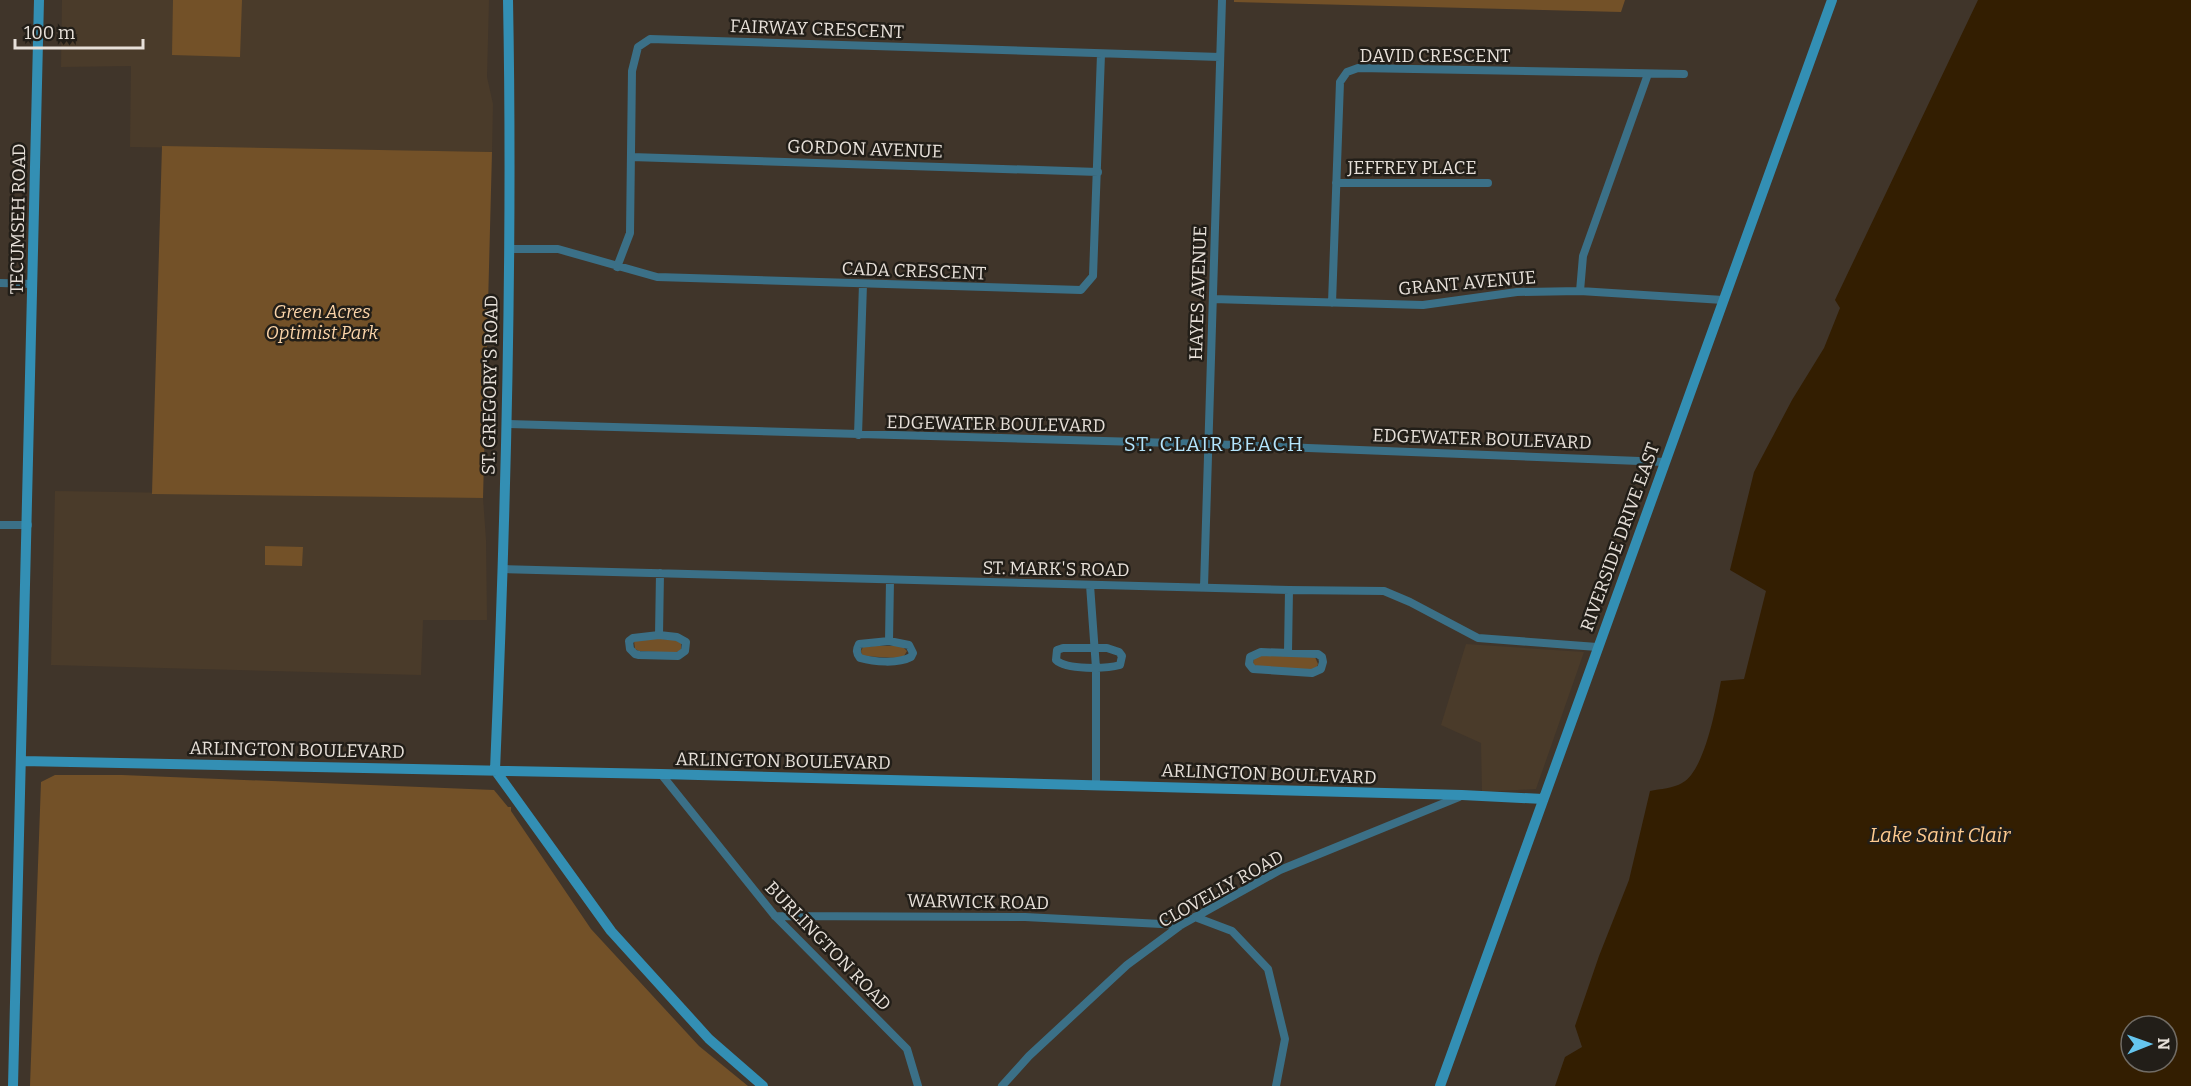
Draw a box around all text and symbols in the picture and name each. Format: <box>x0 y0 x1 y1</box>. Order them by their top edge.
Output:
scale bar <box>15 12 142 50</box>
street label: FAIRWAY CRESCENT <box>730 15 905 43</box>
text: 100 m <box>24 22 75 44</box>
street label: DAVID CRESCENT <box>1359 45 1511 67</box>
street label: GORDON AVENUE <box>787 135 943 163</box>
street label: TECUMSEH ROAD <box>6 143 30 295</box>
street label: JEFFREY PLACE <box>1346 157 1477 179</box>
street label: HAYES AVENUE <box>1185 225 1211 361</box>
street label: CADA CRESCENT <box>841 257 987 285</box>
street label: GRANT AVENUE <box>1397 266 1537 300</box>
street label: ST. GREGORY'S ROAD <box>477 295 503 475</box>
park label: Green Acres Optimist Park <box>266 301 379 344</box>
street label: EDGEWATER BOULEVARD <box>886 411 1106 437</box>
street label: EDGEWATER BOULEVARD <box>1372 424 1592 454</box>
district label: ST. CLAIR BEACH <box>1124 432 1304 456</box>
street label: RIVERSIDE DRIVE EAST <box>1576 439 1664 634</box>
street label: ST. MARK'S ROAD <box>982 557 1130 581</box>
street label: ARLINGTON BOULEVARD <box>189 737 405 763</box>
street label: ARLINGTON BOULEVARD <box>675 748 891 774</box>
street label: ARLINGTON BOULEVARD <box>1161 759 1377 789</box>
water label: Lake Saint Clair <box>1870 823 2011 847</box>
street label: CLOVELLY ROAD <box>1155 846 1287 932</box>
street label: BURLINGTON ROAD <box>761 877 895 1015</box>
street label: WARWICK ROAD <box>907 890 1049 914</box>
north arrow <box>2119 1014 2179 1074</box>
text: N <box>2154 1037 2173 1050</box>

